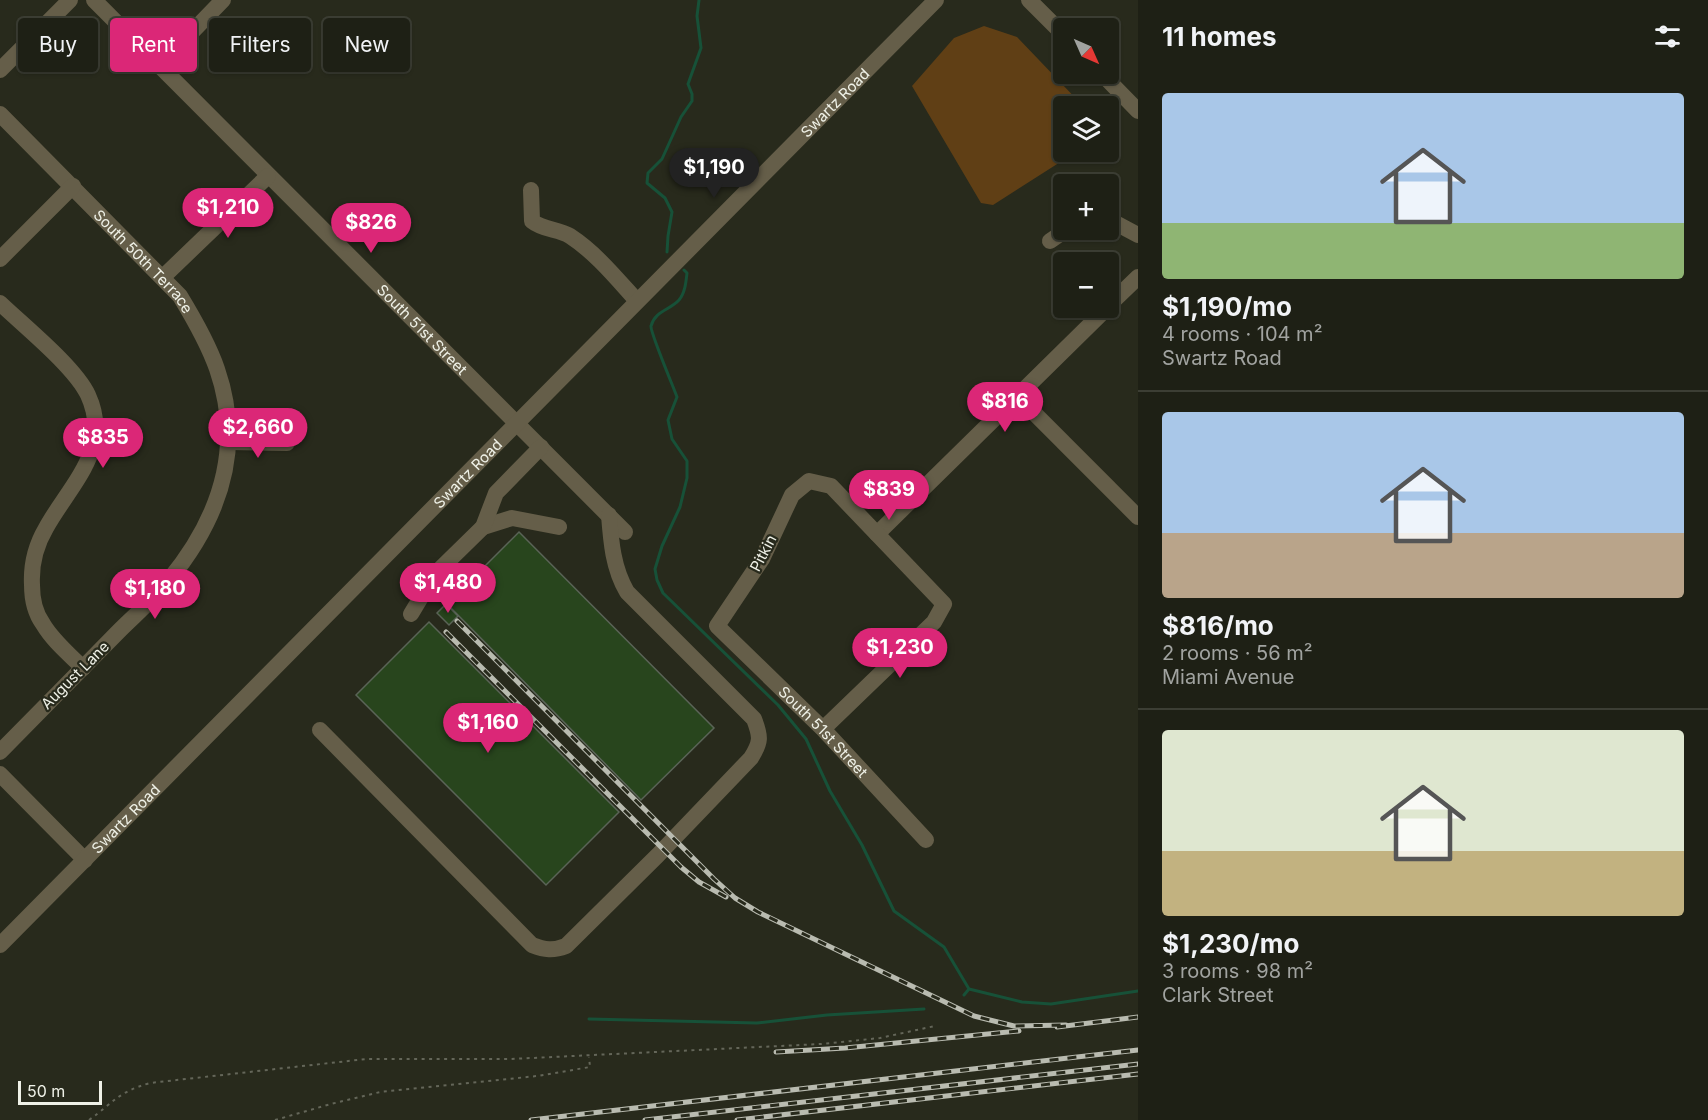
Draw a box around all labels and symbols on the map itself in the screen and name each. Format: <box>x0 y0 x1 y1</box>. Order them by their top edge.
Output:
north arrow <box>1053 18 1119 84</box>
street label: Swartz Road <box>796 64 873 141</box>
pin: $1,190 <box>665 148 763 199</box>
pin: $1,210 <box>179 188 277 239</box>
pin: $826 <box>335 203 407 254</box>
street label: South 50th Terrace <box>90 205 198 317</box>
street label: South 51st Street <box>373 280 472 378</box>
pin: $816 <box>969 382 1041 433</box>
pin: $2,660 <box>209 408 307 459</box>
pin: $835 <box>67 418 139 469</box>
street label: Swartz Road <box>429 435 506 512</box>
pin: $839 <box>853 470 925 521</box>
street label: Pitkin <box>745 531 781 575</box>
pin: $1,480 <box>399 563 497 614</box>
pin: $1,180 <box>106 569 204 620</box>
pin: $1,230 <box>851 628 949 679</box>
street label: August Lane <box>37 637 113 713</box>
street label: South 51st Street <box>775 682 872 781</box>
pin: $1,160 <box>439 703 537 754</box>
street label: Swartz Road <box>87 780 164 857</box>
scale bar <box>18 1078 102 1106</box>

